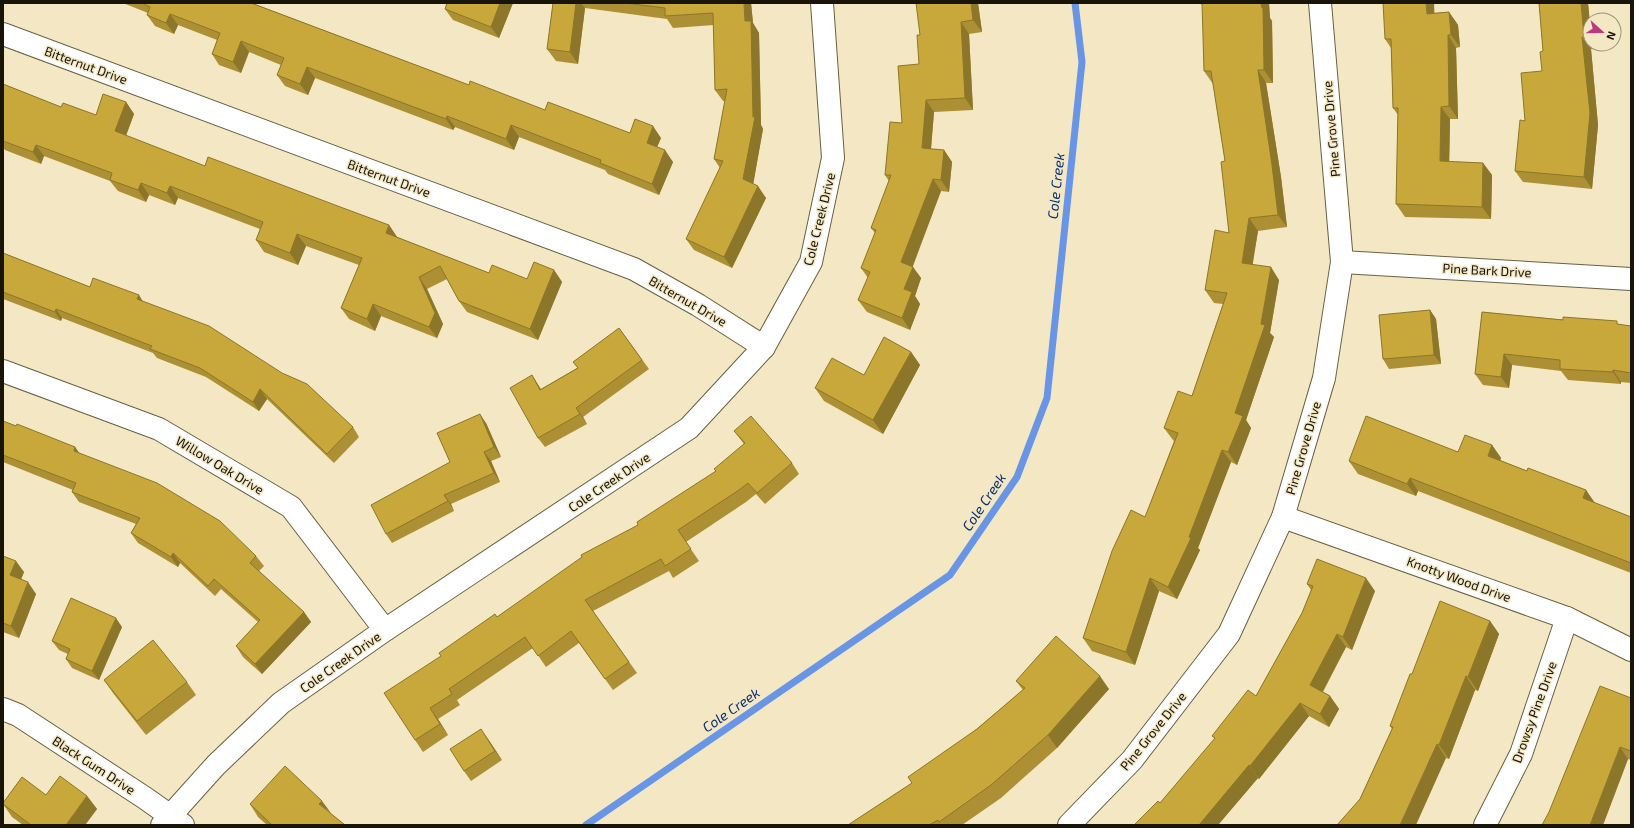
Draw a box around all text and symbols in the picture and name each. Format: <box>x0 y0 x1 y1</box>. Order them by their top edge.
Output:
north arrow <box>1582 12 1622 52</box>
text: N <box>1604 30 1619 42</box>
street label: Bitternut Drive <box>42 43 130 87</box>
street label: Pine Grove Drive <box>1319 80 1343 178</box>
water label: Cole Creek <box>1044 152 1067 220</box>
street label: Bitternut Drive <box>345 156 433 200</box>
street label: Cole Creek Drive <box>800 171 838 267</box>
street label: Pine Bark Drive <box>1442 260 1532 280</box>
street label: Bitternut Drive <box>646 272 730 330</box>
street label: Pine Grove Drive <box>1282 399 1324 497</box>
street label: Willow Oak Drive <box>173 432 267 498</box>
street label: Cole Creek Drive <box>565 449 653 515</box>
water label: Cole Creek <box>958 470 1009 534</box>
street label: Knotty Wood Drive <box>1405 553 1513 605</box>
street label: Cole Creek Drive <box>296 628 384 696</box>
street label: Drowsy Pine Drive <box>1508 659 1560 765</box>
water label: Cole Creek <box>699 684 763 736</box>
street label: Pine Grove Drive <box>1116 688 1190 773</box>
street label: Black Gum Drive <box>50 732 138 798</box>

